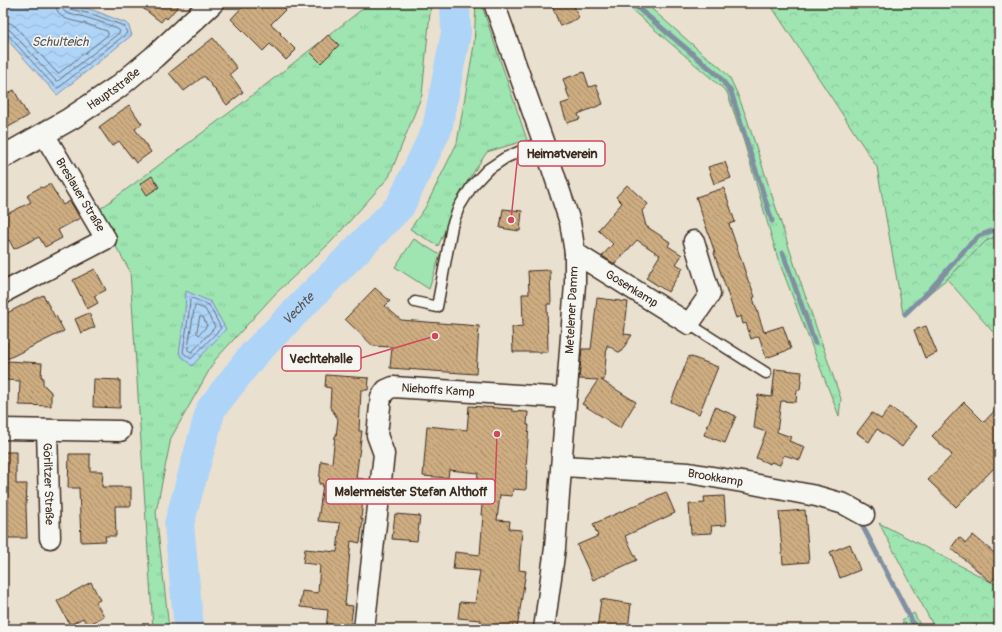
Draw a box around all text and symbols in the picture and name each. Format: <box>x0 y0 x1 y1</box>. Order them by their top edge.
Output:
water label: Schulteich <box>32 34 89 50</box>
street label: Hauptstraße <box>84 64 143 113</box>
callout: Heimatverein <box>518 141 605 166</box>
text: Heimatverein <box>526 146 598 162</box>
street label: Breslauer Straße <box>52 155 108 235</box>
street label: Metelener Damm <box>562 265 582 354</box>
street label: Gosenkamp <box>603 266 661 311</box>
water label: Vechte <box>279 288 319 328</box>
callout: Vechtehalle <box>282 346 361 371</box>
text: Vechtehalle <box>289 351 353 367</box>
street label: Niehoffs Kamp <box>401 380 475 400</box>
street label: Görlitzer Straße <box>40 443 57 525</box>
street label: Brookkamp <box>687 465 744 490</box>
callout: Malermeister Stefan Althoff <box>326 479 495 504</box>
text: Malermeister Stefan Althoff <box>335 484 488 500</box>

